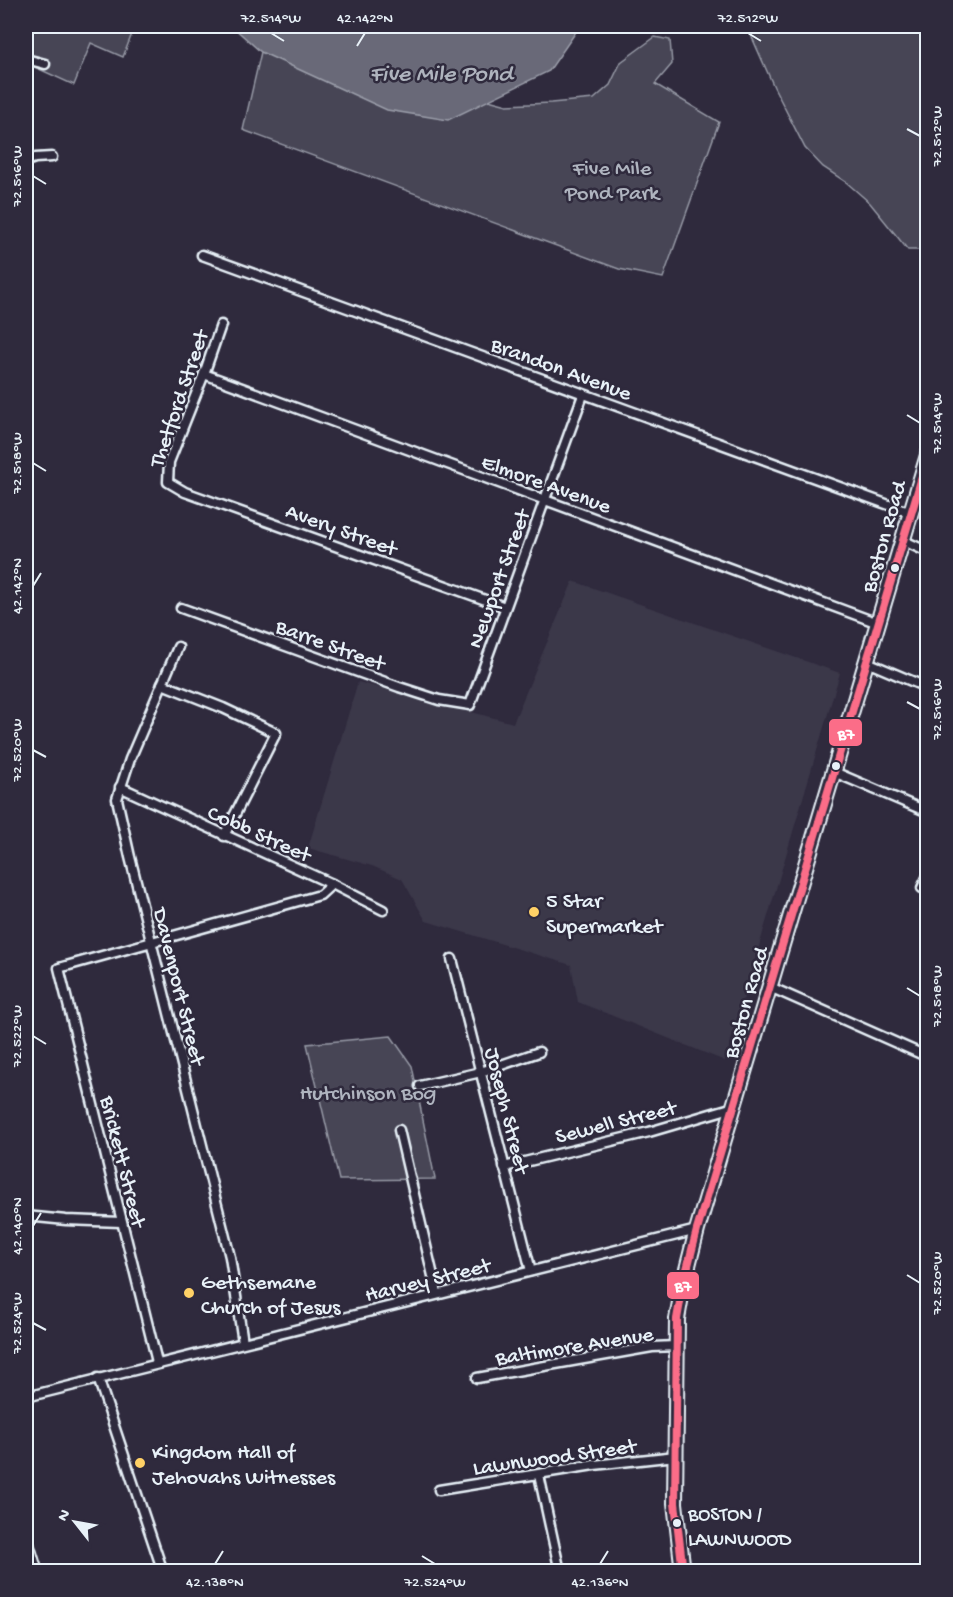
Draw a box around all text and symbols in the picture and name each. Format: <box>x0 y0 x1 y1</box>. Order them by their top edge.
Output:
text: 72.514°W <box>240 10 301 28</box>
text: 42.142°N <box>337 10 393 28</box>
text: 72.512°W <box>717 10 779 28</box>
water label: Five Mile Pond <box>370 61 515 90</box>
text: 72.512°W <box>929 105 947 167</box>
text: 72.516°W <box>9 145 27 207</box>
park label: Five Mile Pond Park <box>564 157 661 208</box>
street label: Thetford Street <box>145 325 217 473</box>
street label: Brandon Avenue <box>486 333 635 408</box>
text: 72.514°W <box>929 393 947 454</box>
text: 72.518°W <box>9 432 27 495</box>
street label: Elmore Avenue <box>477 450 615 521</box>
street label: Boston Road <box>857 476 915 597</box>
street label: Avery Street <box>281 500 402 565</box>
street label: Newport Street <box>464 505 539 652</box>
text: 42.142°N <box>9 558 27 614</box>
unlabelled marker <box>889 562 901 574</box>
street label: Barre Street <box>271 615 390 679</box>
text: 72.516°W <box>929 678 947 740</box>
text: 72.520°W <box>9 718 27 783</box>
line badge: B7 <box>828 718 863 747</box>
text: B7 <box>837 727 855 746</box>
unlabelled marker <box>830 760 842 772</box>
street label: Cobb Street <box>203 801 316 871</box>
place label: 5 Star Supermarket <box>546 890 664 941</box>
street label: Davenport Street <box>145 904 210 1070</box>
marker: 5 Star Supermarket <box>527 905 541 919</box>
street label: Boston Road <box>719 942 777 1063</box>
text: 72.518°W <box>929 965 947 1028</box>
text: 72.522°W <box>9 1005 27 1068</box>
street label: Joseph Street <box>477 1045 534 1179</box>
park label: Hutchinson Bog <box>300 1082 436 1108</box>
street label: Brickett Street <box>92 1093 150 1232</box>
street label: Sewell Street <box>553 1096 681 1151</box>
text: 42.140°N <box>9 1197 27 1255</box>
text: 72.520°W <box>929 1251 947 1316</box>
street label: Harvey Street <box>363 1253 495 1310</box>
place label: Gethsemane Church of Jesus <box>201 1271 341 1322</box>
line badge: B7 <box>666 1271 700 1300</box>
text: B7 <box>674 1279 692 1298</box>
marker: Gethsemane Church of Jesus <box>182 1286 196 1300</box>
text: 72.524°W <box>9 1292 27 1355</box>
street label: Baltimore Avenue <box>493 1323 656 1373</box>
street label: Lawnwood Street <box>471 1434 640 1483</box>
place label: Kingdom Hall of Jehovahs Witnesses <box>152 1441 336 1492</box>
marker: Kingdom Hall of Jehovahs Witnesses <box>133 1456 147 1470</box>
north arrow <box>45 1492 105 1552</box>
place label: BOSTON / LAWNWOOD <box>687 1505 792 1553</box>
text: N <box>54 1506 76 1525</box>
marker: BOSTON / LAWNWOOD <box>671 1517 683 1529</box>
text: 42.138°N <box>186 1574 244 1592</box>
text: 72.524°W <box>403 1574 466 1592</box>
text: 42.136°N <box>571 1574 629 1592</box>

